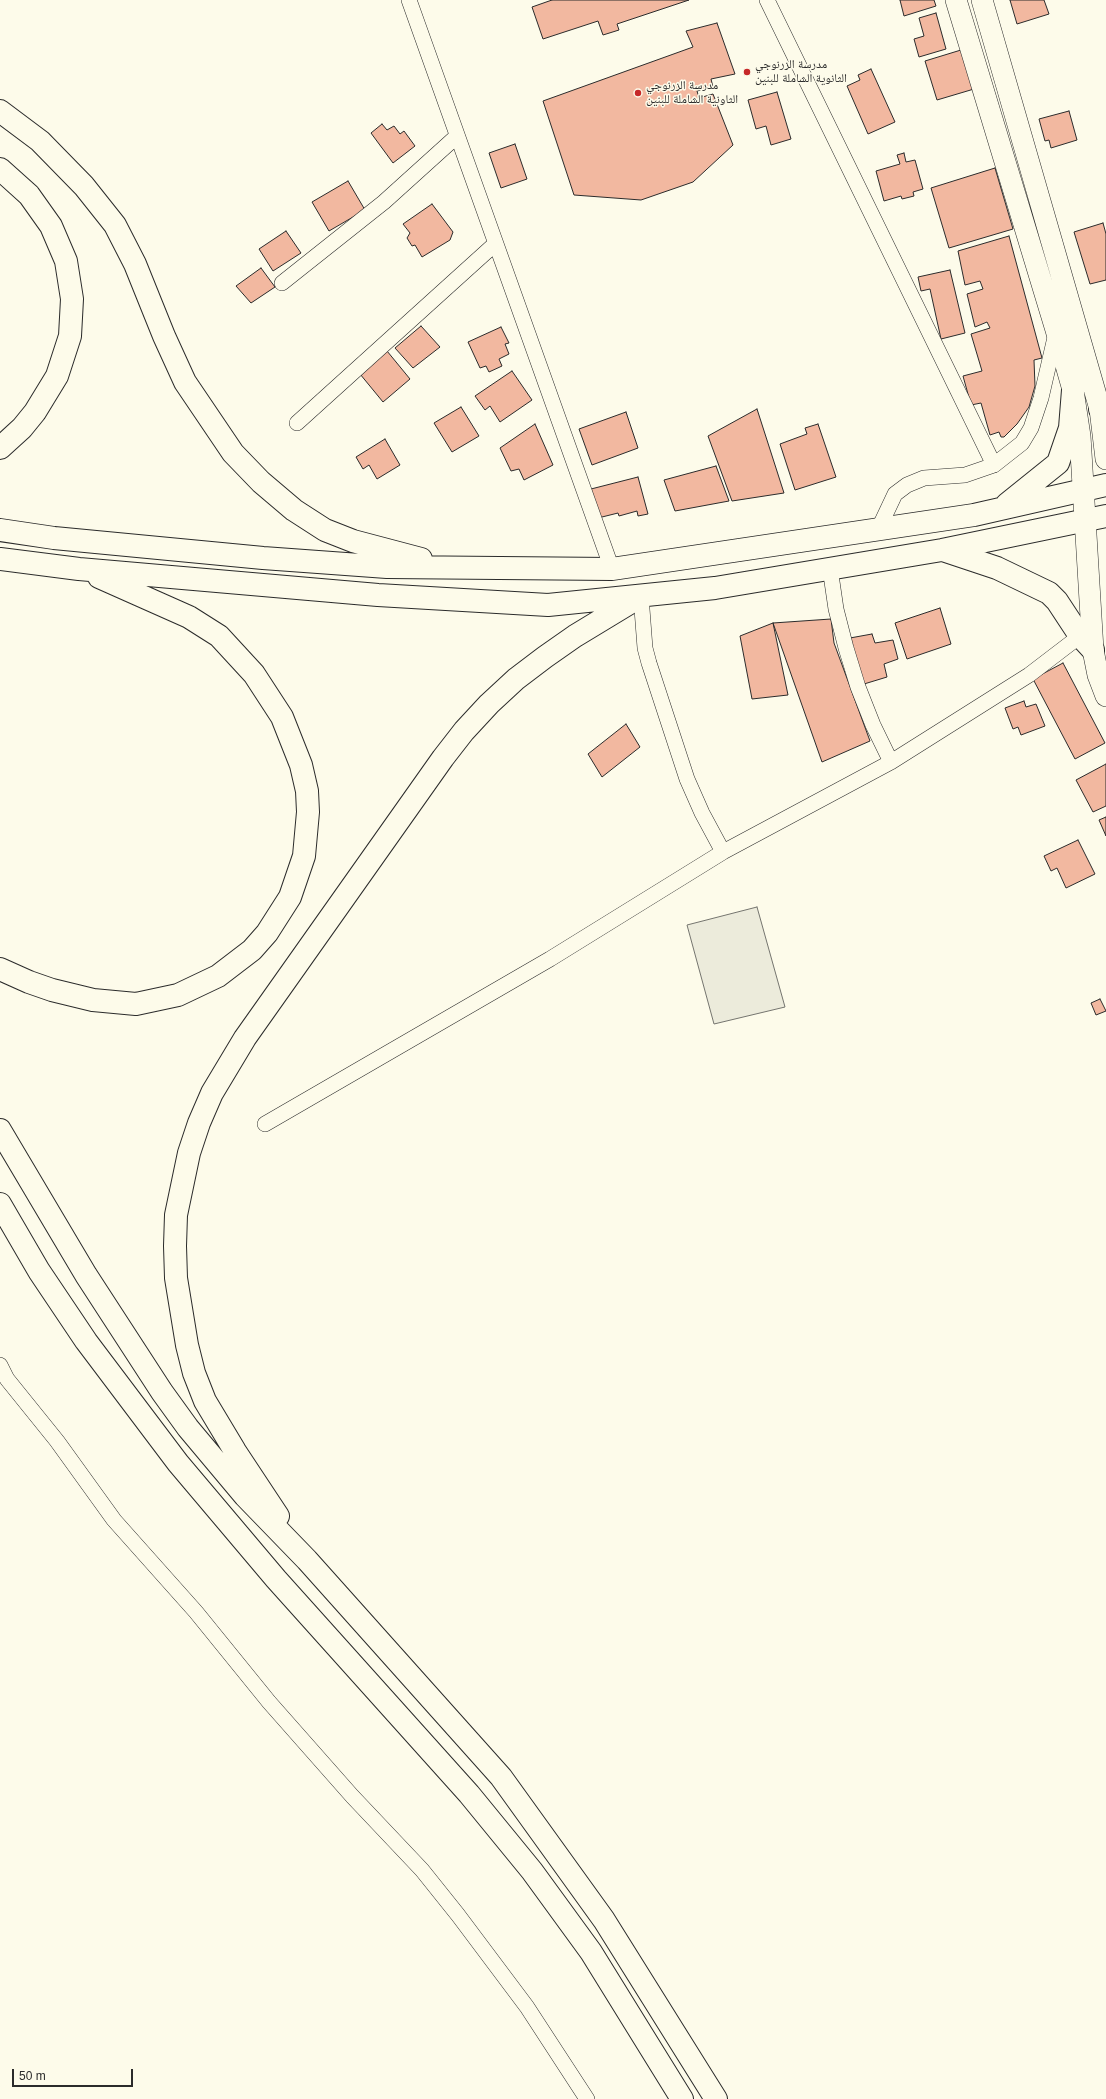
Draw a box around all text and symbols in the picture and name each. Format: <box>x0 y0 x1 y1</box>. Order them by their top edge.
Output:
place label: مدرسة الزرنوجي الثانوية الشاملة للبنين <box>755 58 847 86</box>
marker: مدرسة الزرنوجي الثانوية الشاملة للبنين <box>742 67 752 77</box>
place label: مدرسة الزرنوجي الثاونية الشاملة للبنين <box>646 79 738 107</box>
marker: مدرسة الزرنوجي الثاونية الشاملة للبنين <box>633 88 643 98</box>
scale bar <box>14 2061 135 2087</box>
text: 50 m <box>19 2069 46 2083</box>

